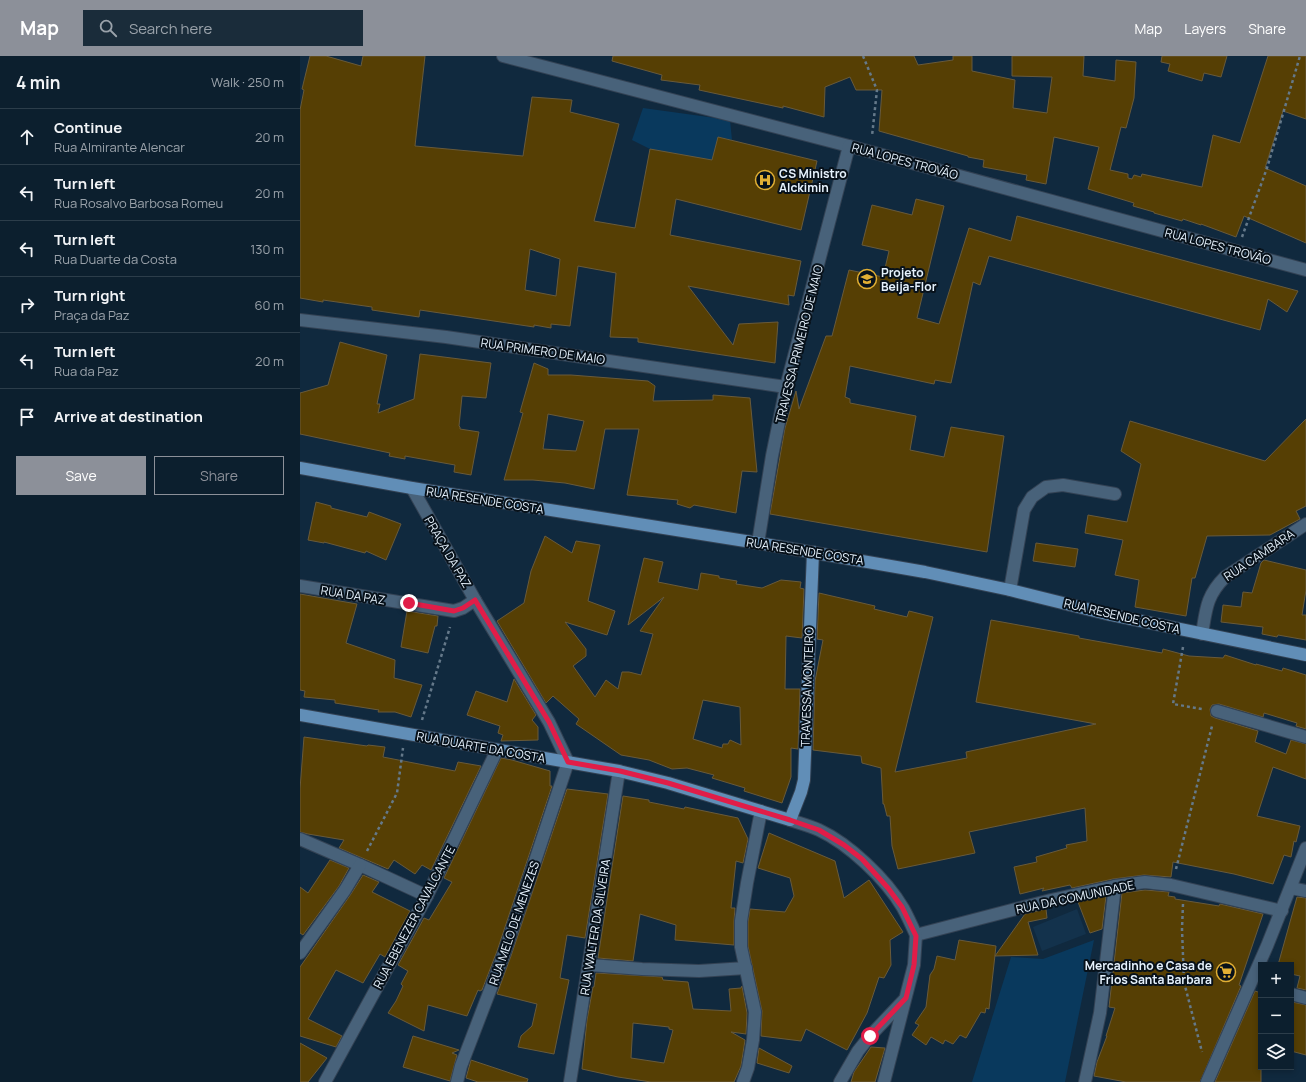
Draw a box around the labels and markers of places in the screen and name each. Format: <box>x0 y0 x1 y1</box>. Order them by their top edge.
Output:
place label: CS Ministro Alckimin <box>779 165 847 196</box>
hospital icon: CS Ministro Alckimin <box>754 169 776 191</box>
place label: Projeto Beija-Flor <box>881 264 937 295</box>
school or university icon: Projeto Beija-Flor <box>856 268 878 290</box>
place label: Mercadinho e Casa de Frios Santa Barbara <box>1085 957 1212 988</box>
supermarket icon: Mercadinho e Casa de Frios Santa Barbara <box>1215 961 1237 983</box>

